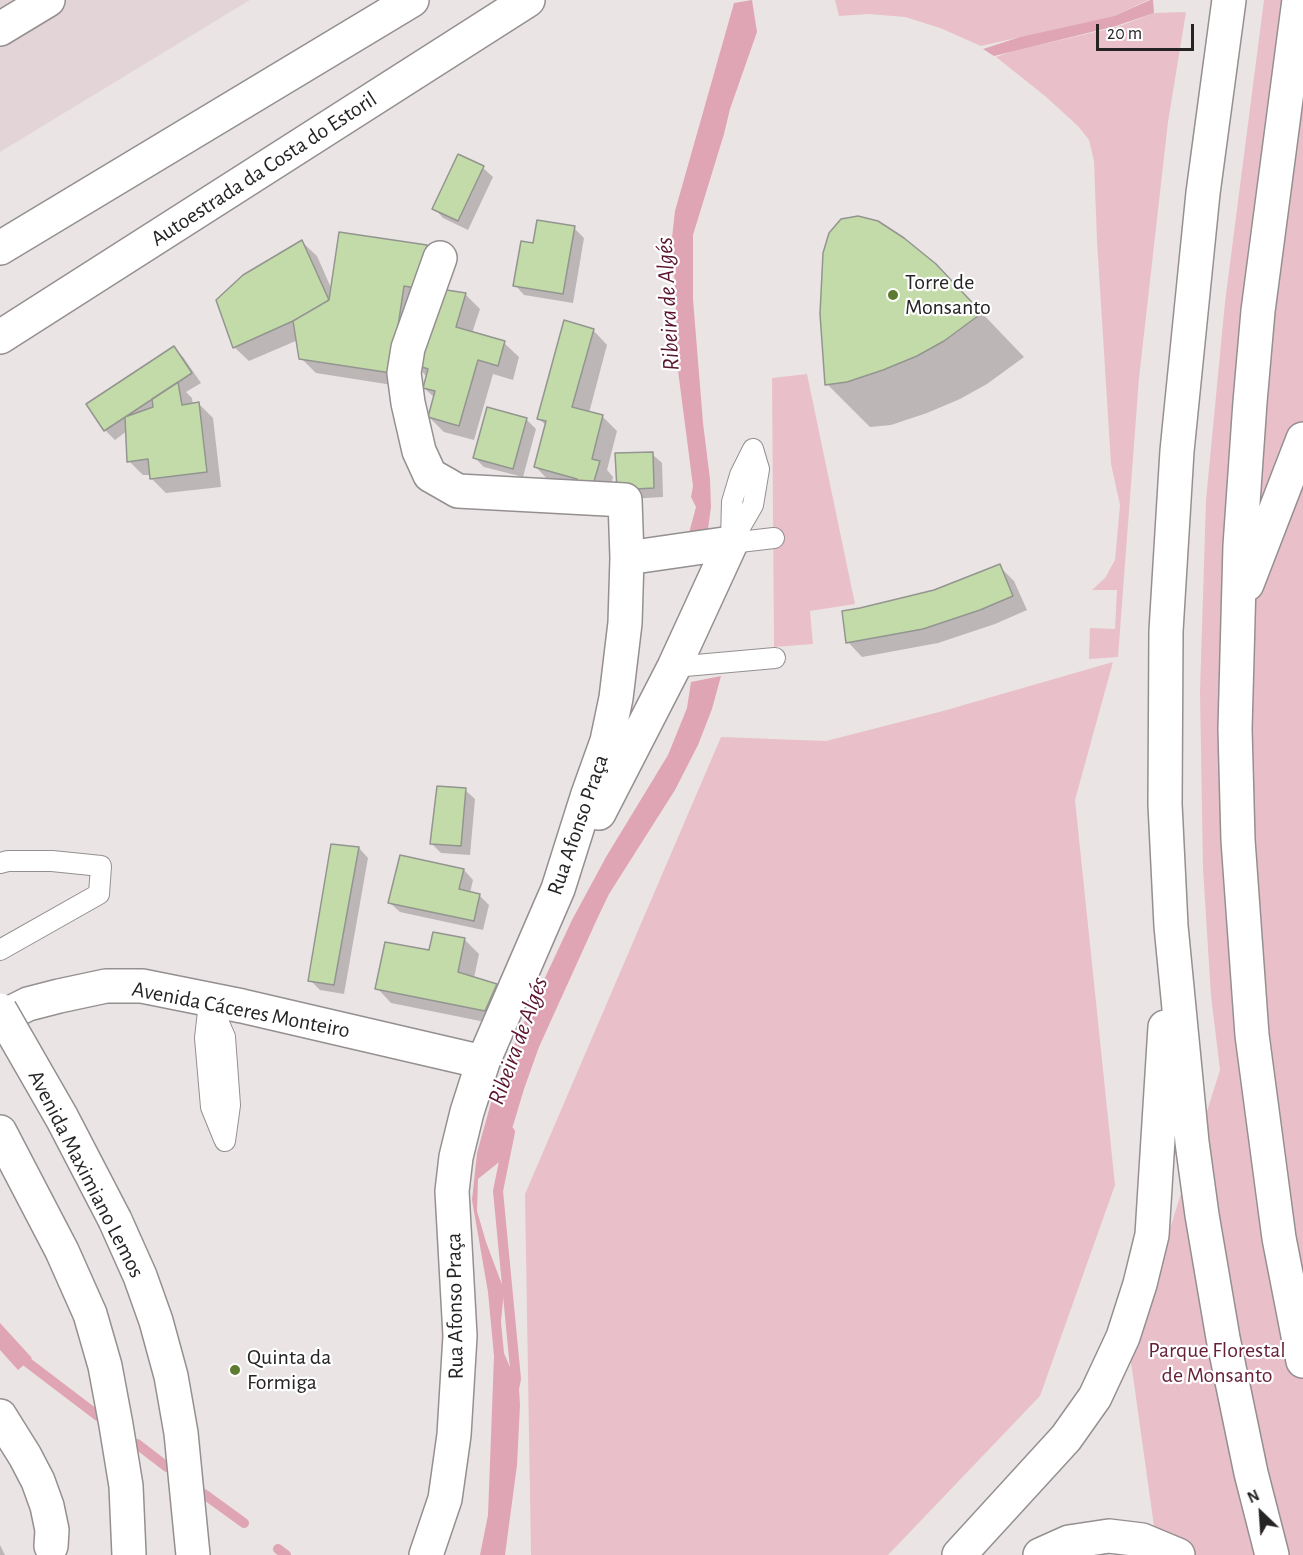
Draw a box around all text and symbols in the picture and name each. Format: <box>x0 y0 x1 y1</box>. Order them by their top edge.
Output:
scale bar <box>1099 12 1196 50</box>
text: 20 m <box>1107 25 1142 43</box>
street label: Autoestrada da Costa do Estoril <box>146 86 382 252</box>
water label: Ribeira de Algés <box>650 236 686 372</box>
place label: Torre de Monsanto <box>905 269 991 320</box>
marker: Torre de Monsanto <box>886 288 900 302</box>
street label: Rua Afonso Praça <box>542 751 614 899</box>
water label: Ribeira de Algés <box>482 973 554 1109</box>
street label: Avenida Cáceres Monteiro <box>130 976 352 1044</box>
street label: Avenida Maximiano Lemos <box>22 1066 150 1282</box>
street label: Rua Afonso Praça <box>441 1232 469 1380</box>
park label: Parque Florestal de Monsanto <box>1148 1337 1286 1388</box>
place label: Quinta da Formiga <box>247 1344 331 1396</box>
marker: Quinta da Formiga <box>228 1363 242 1377</box>
north arrow <box>1231 1483 1291 1543</box>
text: N <box>1245 1487 1262 1506</box>

